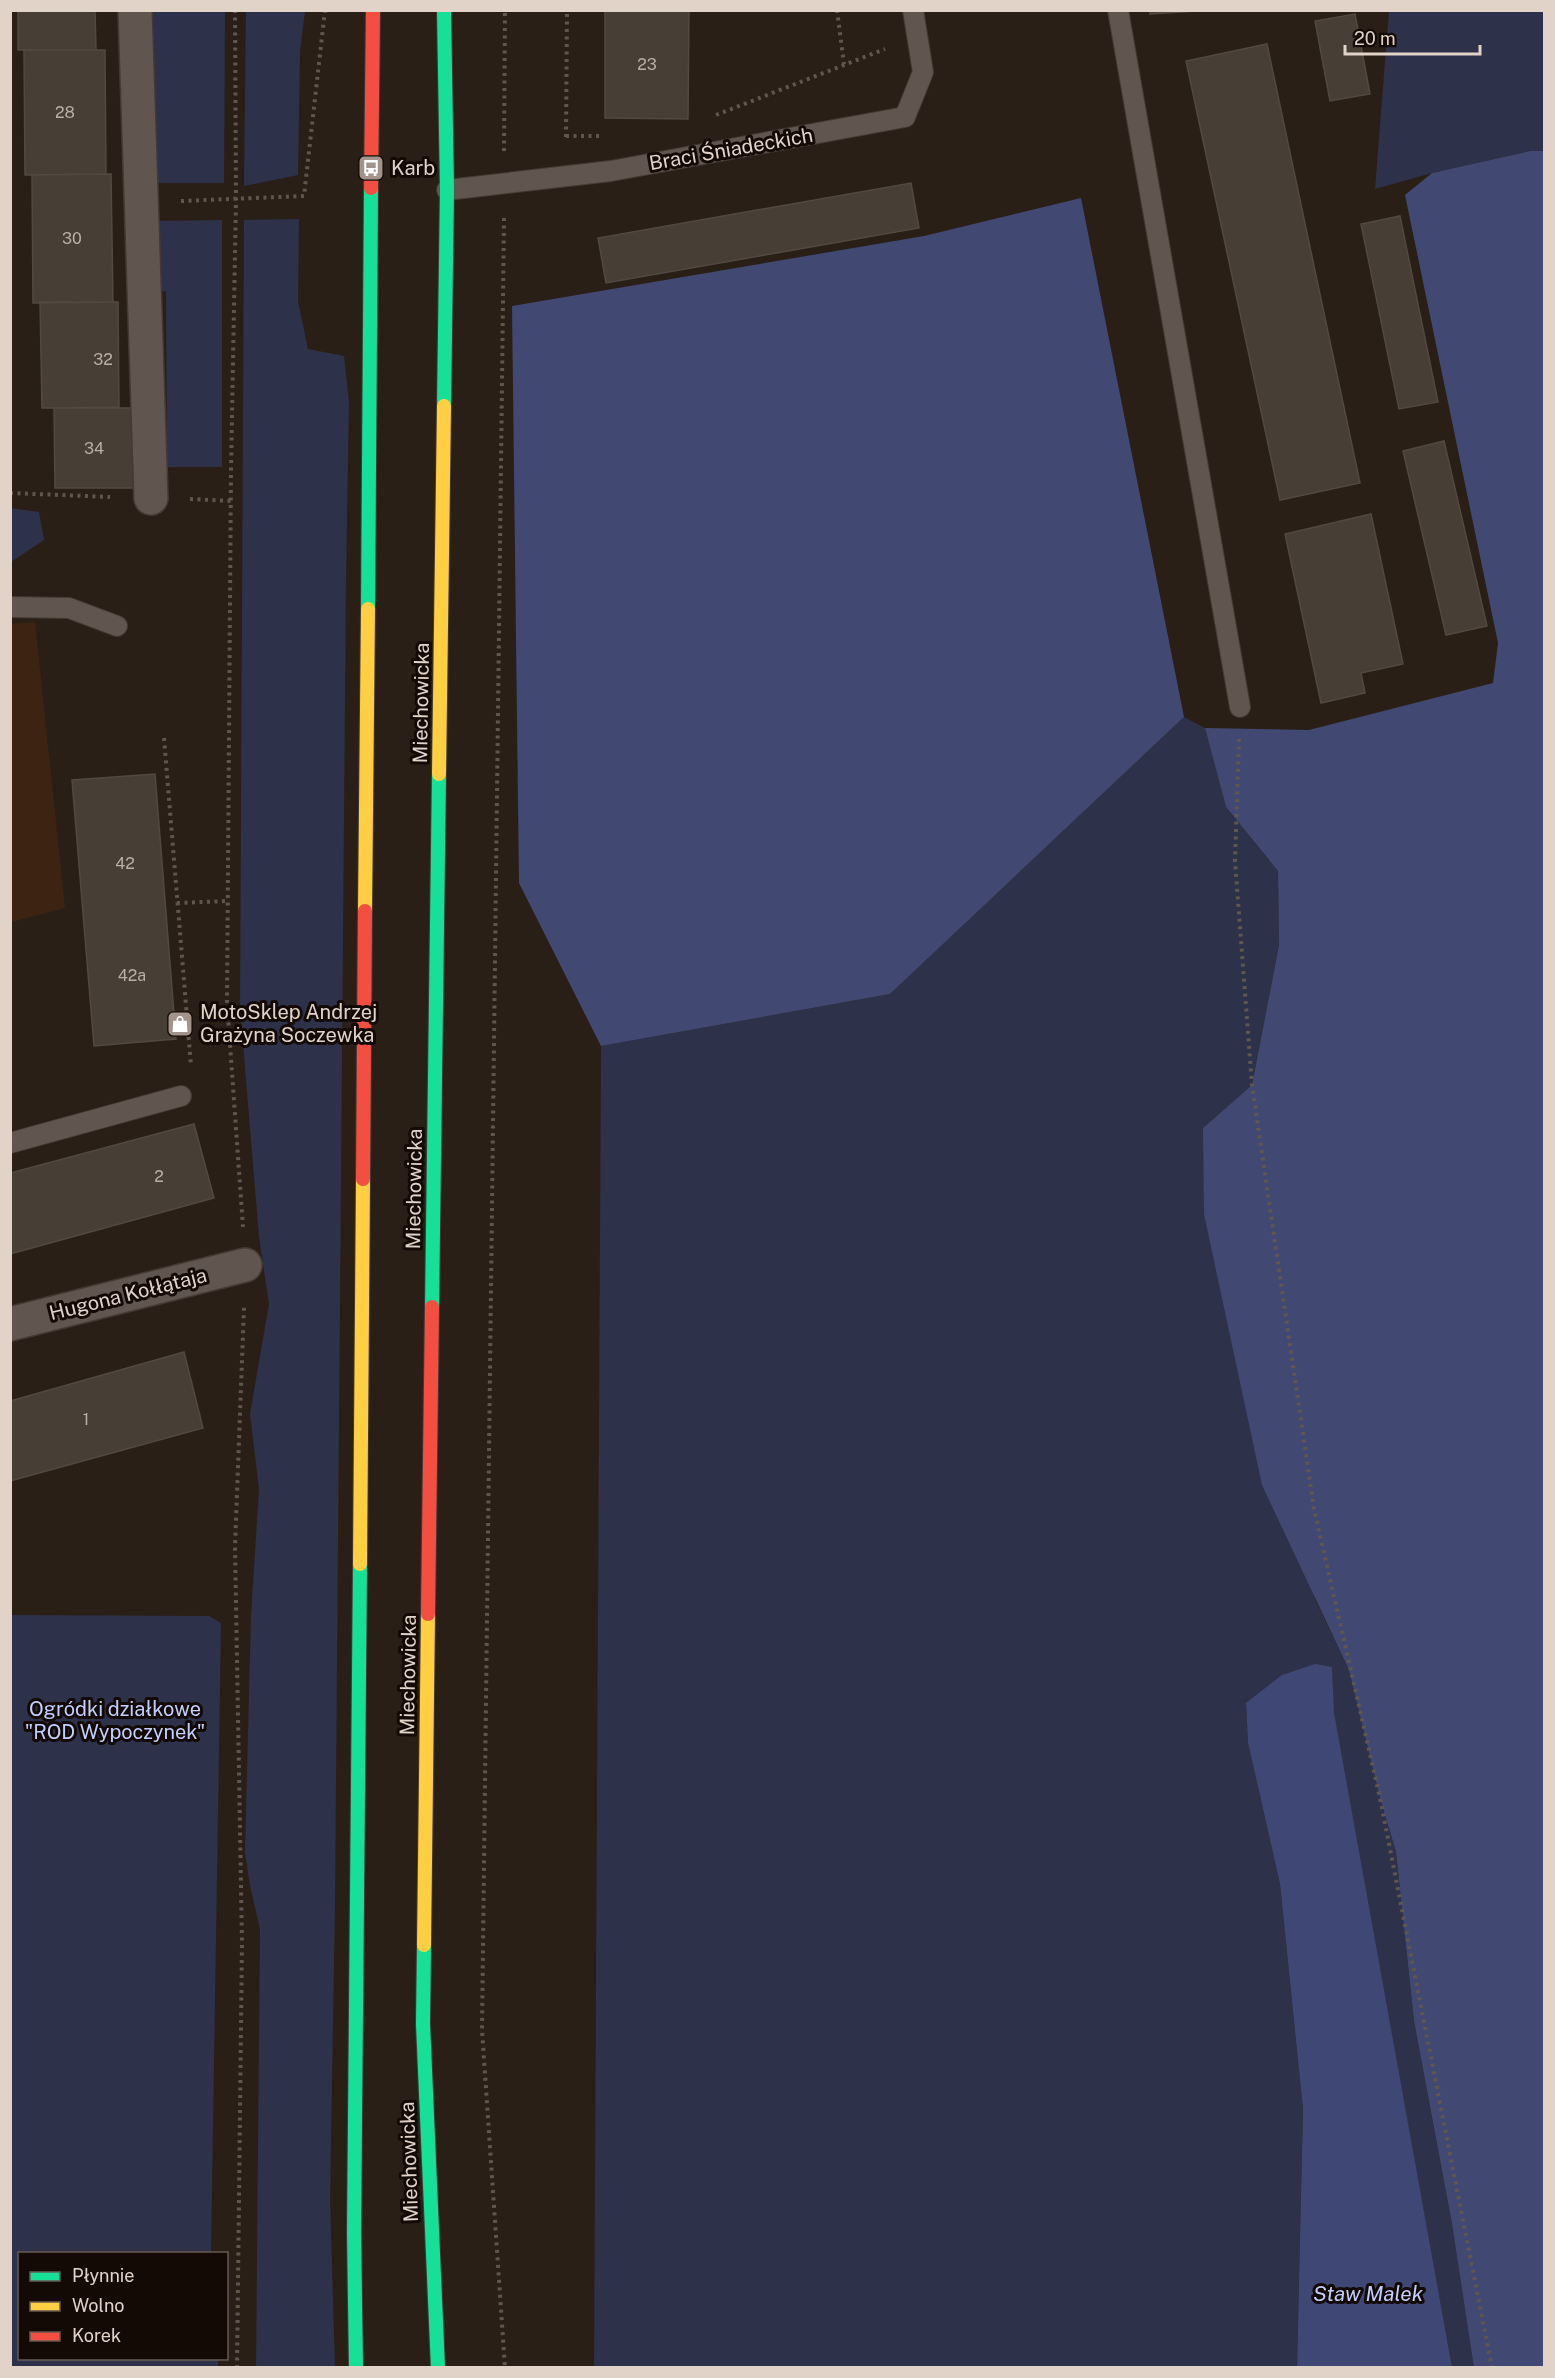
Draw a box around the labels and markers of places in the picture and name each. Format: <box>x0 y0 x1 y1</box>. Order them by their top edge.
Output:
bus stop icon: Karb <box>356 153 386 183</box>
place label: Karb <box>391 156 435 180</box>
place label: MotoSklep Andrzej Grażyna Soczewka <box>200 1000 377 1047</box>
shop icon: MotoSklep Andrzej Grażyna Soczewka <box>165 1009 195 1039</box>

